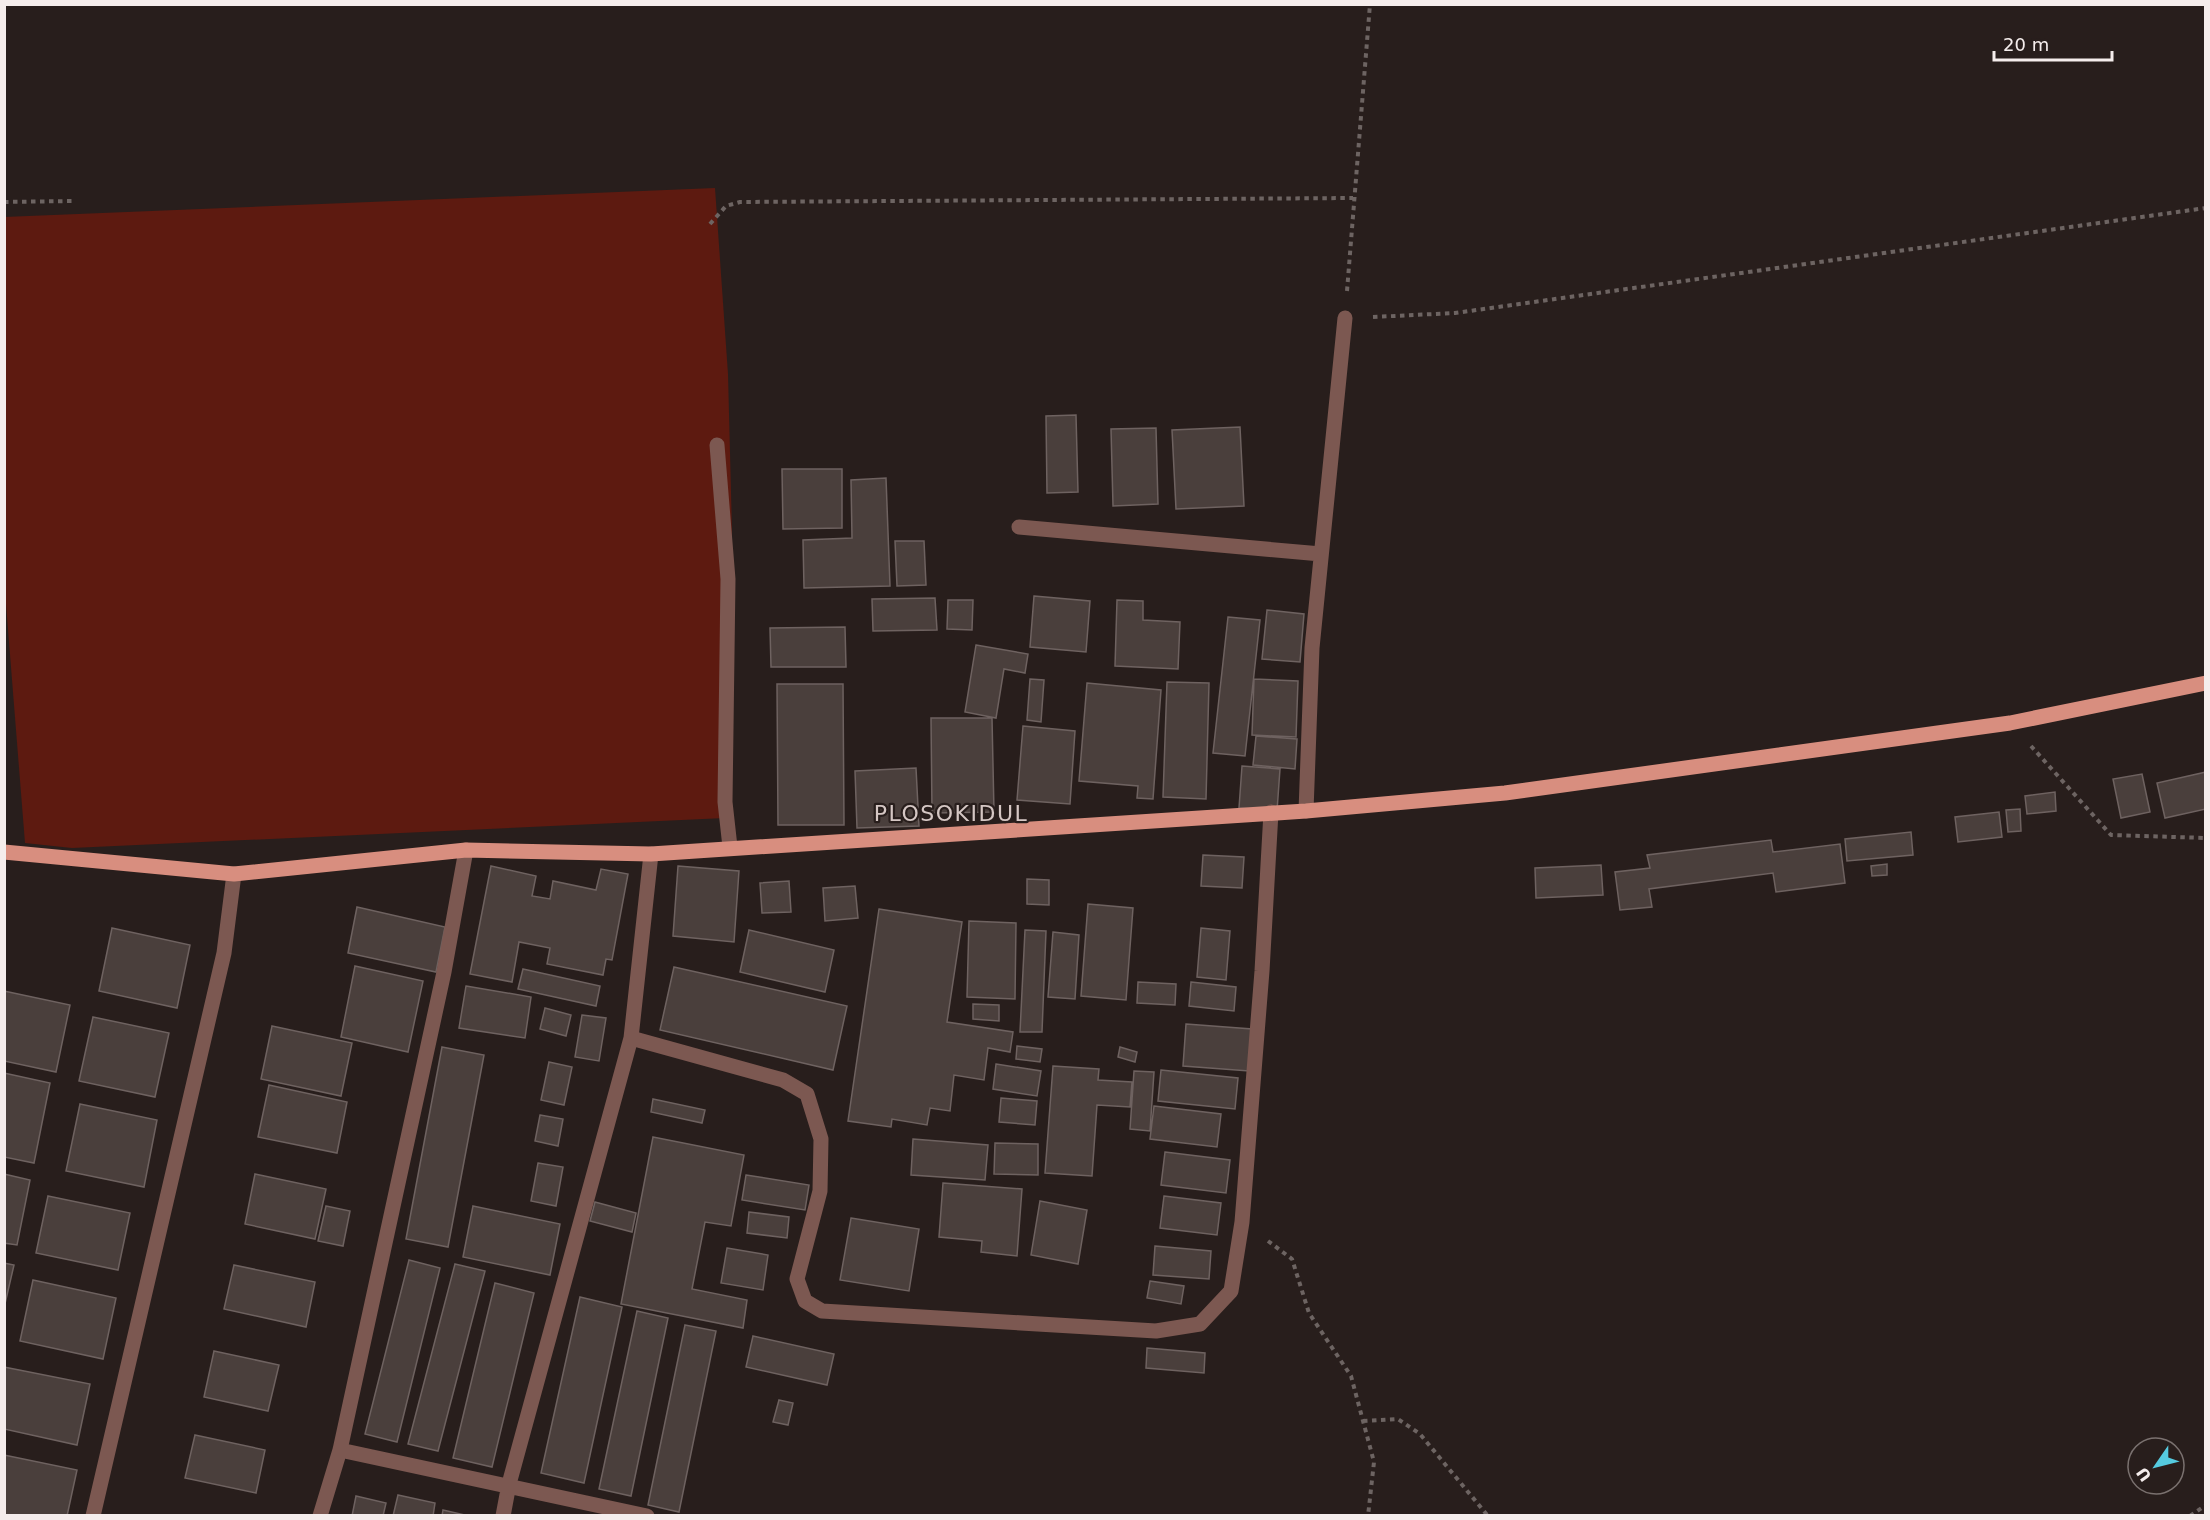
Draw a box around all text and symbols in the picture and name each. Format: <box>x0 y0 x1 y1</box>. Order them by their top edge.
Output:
scale bar <box>1994 24 2112 62</box>
text: 20 m <box>2003 34 2049 55</box>
district label: PLOSOKIDUL <box>874 801 1028 826</box>
north arrow <box>2126 1436 2186 1496</box>
text: U <box>2133 1464 2156 1485</box>

